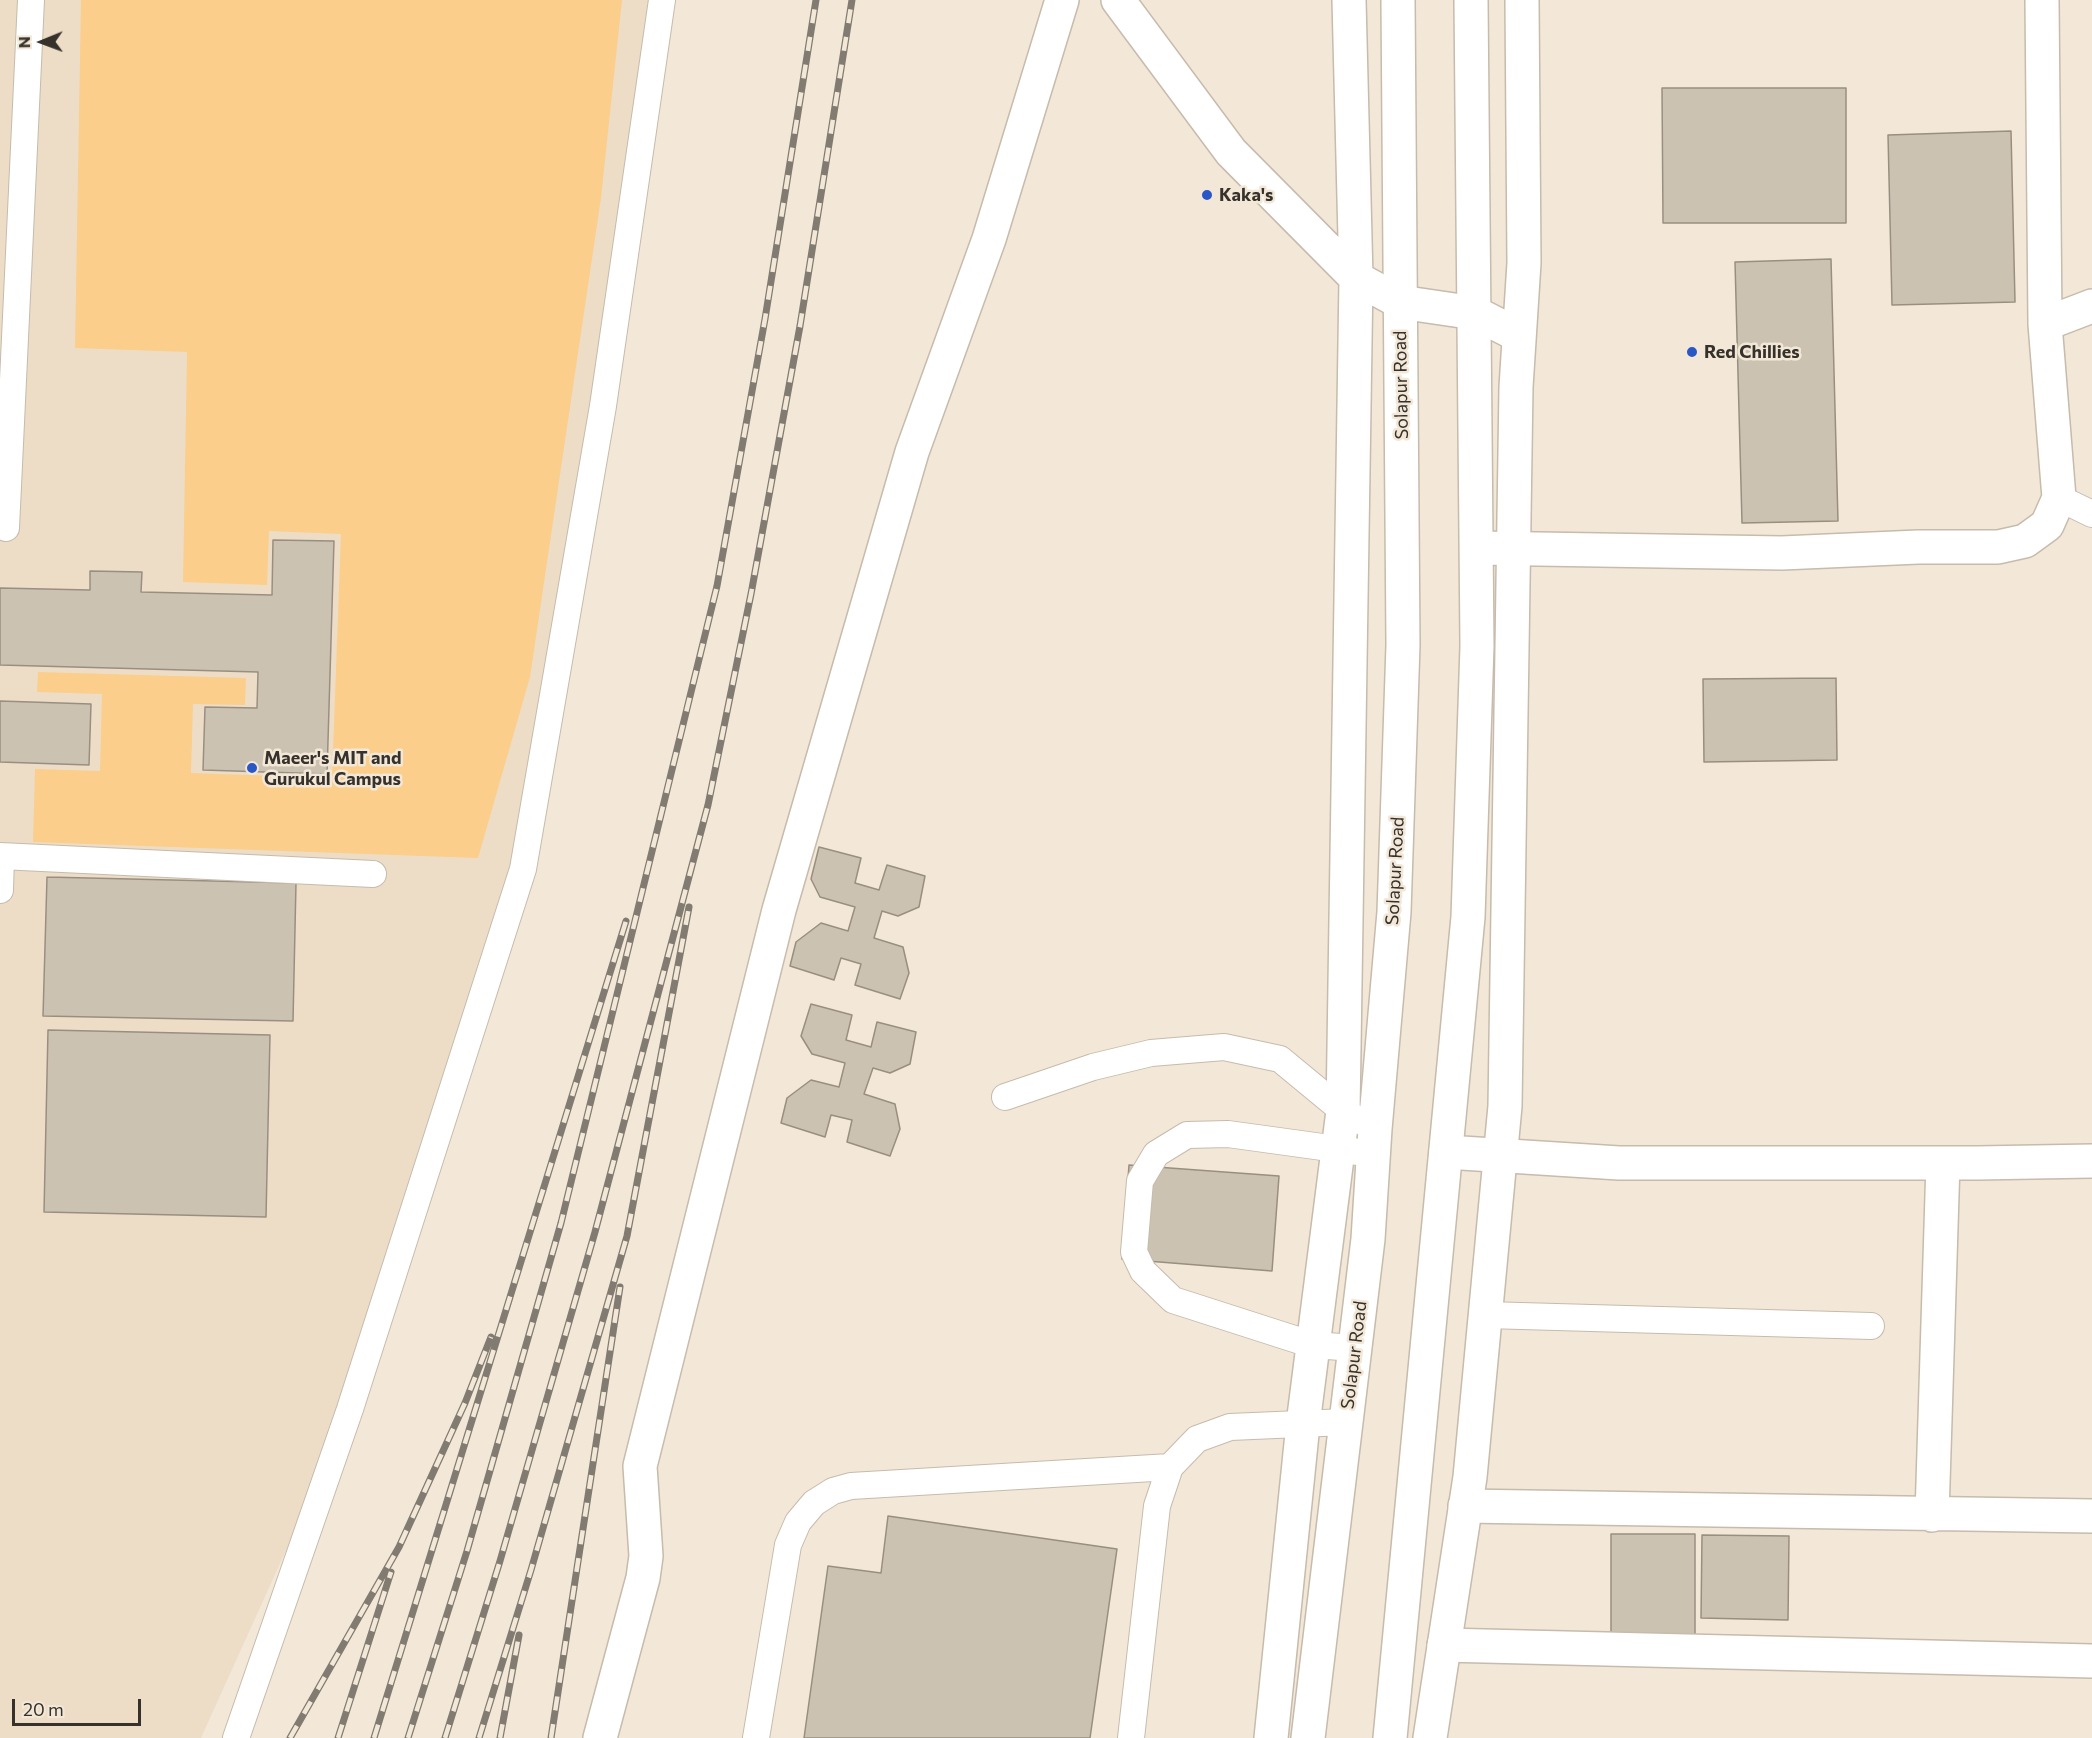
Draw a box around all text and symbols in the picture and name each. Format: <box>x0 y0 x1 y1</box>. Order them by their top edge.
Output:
north arrow <box>12 12 72 72</box>
text: N <box>14 36 33 48</box>
place label: Kaka's <box>1219 184 1273 206</box>
marker: Kaka's <box>1200 188 1214 202</box>
street label: Solapur Road <box>1389 330 1413 440</box>
place label: Red Chillies <box>1704 341 1800 363</box>
marker: Red Chillies <box>1685 345 1699 359</box>
place label: Maeer's MIT and Gurukul Campus <box>264 747 401 789</box>
marker: Maeer's MIT and Gurukul Campus <box>245 761 259 775</box>
street label: Solapur Road <box>1381 816 1409 926</box>
street label: Solapur Road <box>1337 1300 1371 1410</box>
scale bar <box>15 1687 144 1725</box>
text: 20 m <box>23 1698 64 1720</box>

